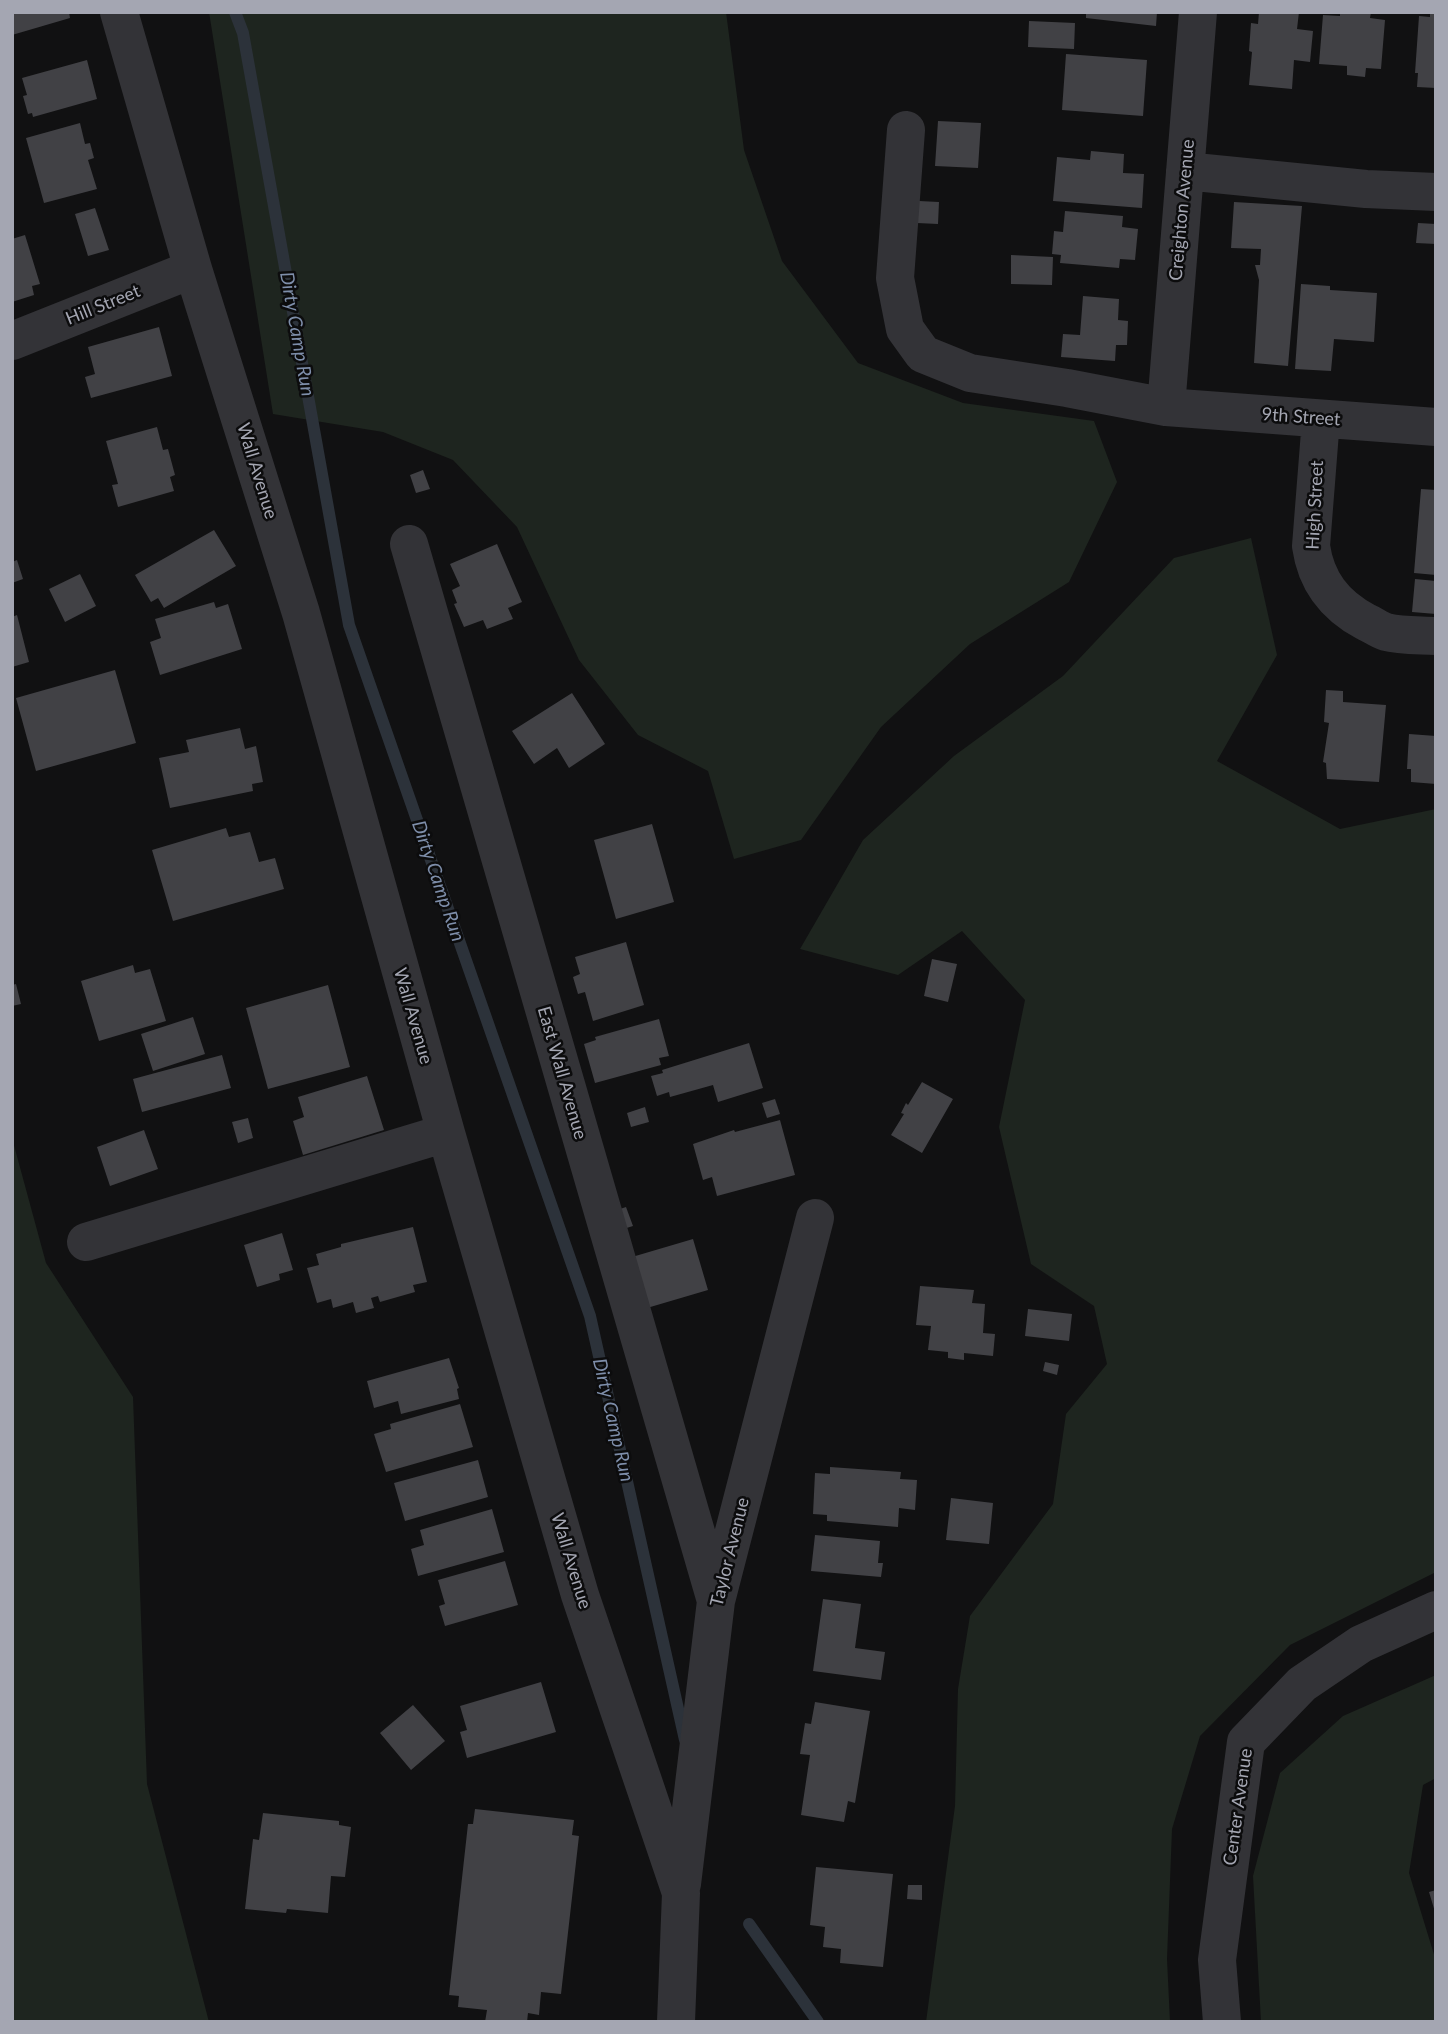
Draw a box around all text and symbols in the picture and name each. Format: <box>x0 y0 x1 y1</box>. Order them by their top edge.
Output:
street label: Creighton Avenue <box>1165 138 1199 282</box>
water label: Dirty Camp Run <box>275 270 319 398</box>
street label: Hill Street <box>63 280 143 330</box>
street label: 9th Street <box>1261 403 1341 431</box>
street label: Wall Avenue <box>232 420 282 522</box>
street label: High Street <box>1302 460 1328 550</box>
water label: Dirty Camp Run <box>407 818 469 944</box>
street label: Wall Avenue <box>389 965 437 1067</box>
street label: East Wall Avenue <box>533 1004 591 1142</box>
water label: Dirty Camp Run <box>588 1356 638 1484</box>
street label: Taylor Avenue <box>706 1495 754 1609</box>
street label: Wall Avenue <box>546 1510 596 1612</box>
street label: Center Avenue <box>1219 1747 1257 1867</box>

